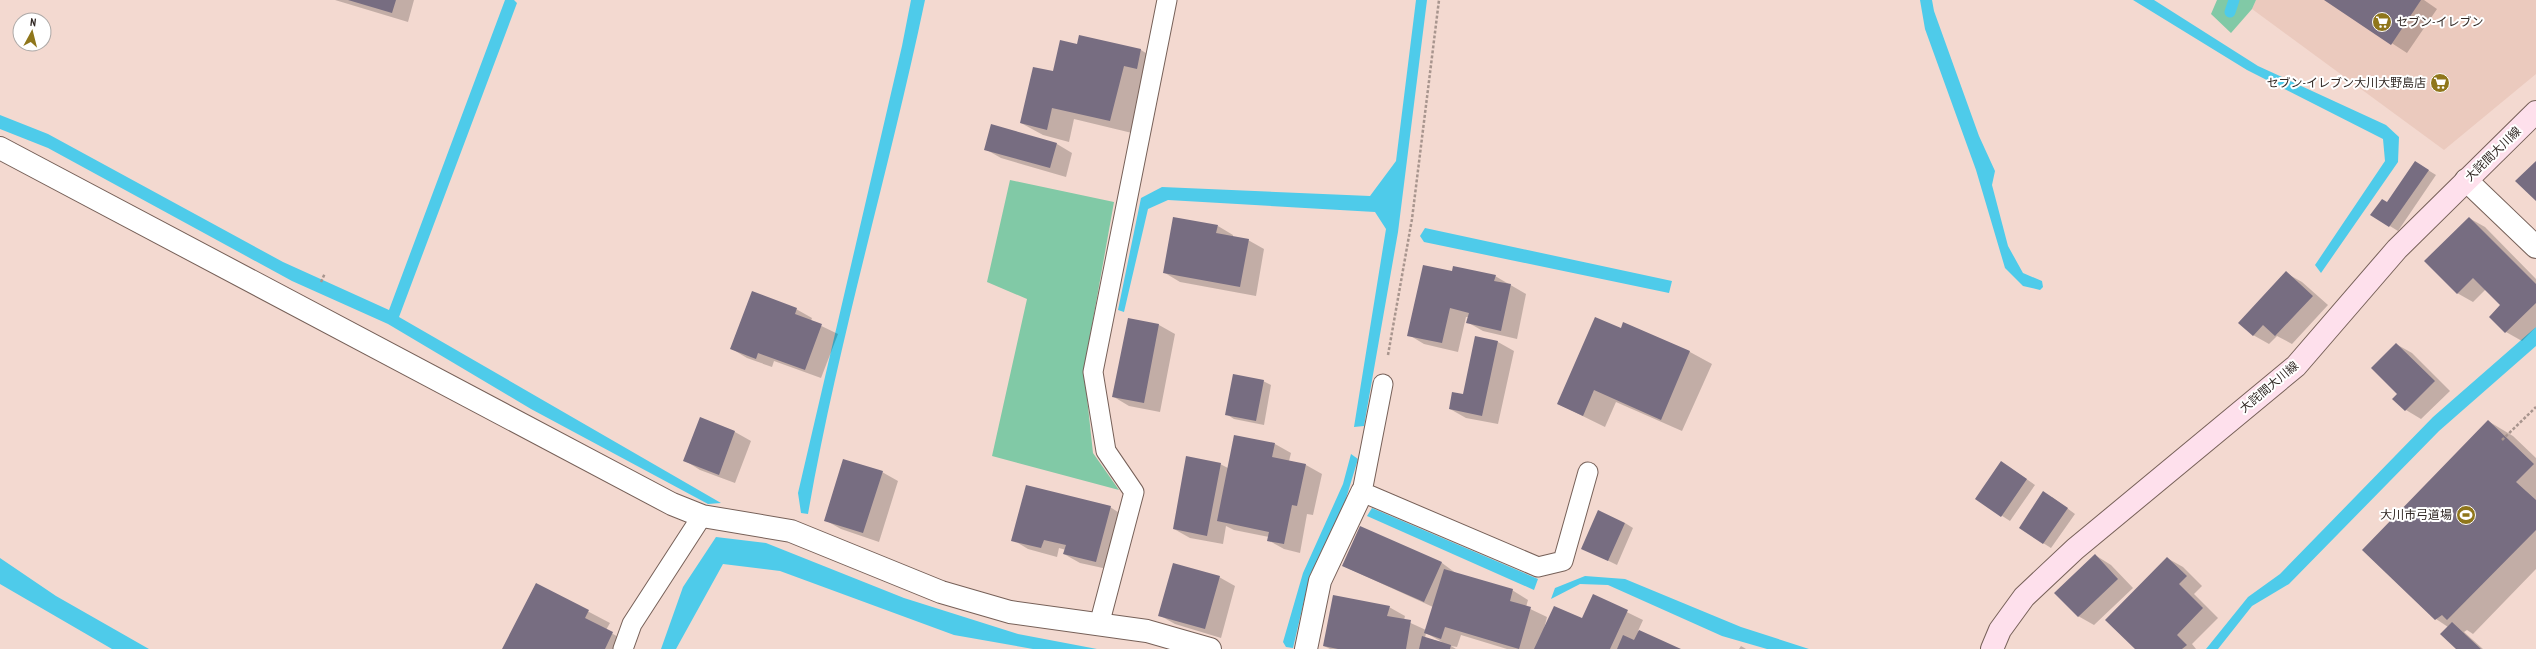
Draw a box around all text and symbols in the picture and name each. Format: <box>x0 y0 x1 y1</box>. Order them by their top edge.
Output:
supermarket icon: セブン-イレブン <box>2371 11 2393 33</box>
north arrow <box>12 12 52 52</box>
place label: セブン-イレブン <box>2396 14 2484 29</box>
text: N <box>29 15 37 29</box>
supermarket icon: セブン-イレブン大川大野島店 <box>2429 72 2451 94</box>
place label: セブン-イレブン大川大野島店 <box>2267 75 2426 90</box>
street label: 大詫間大川線 <box>2462 123 2524 184</box>
street label: 大詫間大川線 <box>2236 358 2301 416</box>
sports icon: 大川市弓道場 <box>2455 504 2477 526</box>
place label: 大川市弓道場 <box>2380 507 2452 522</box>

